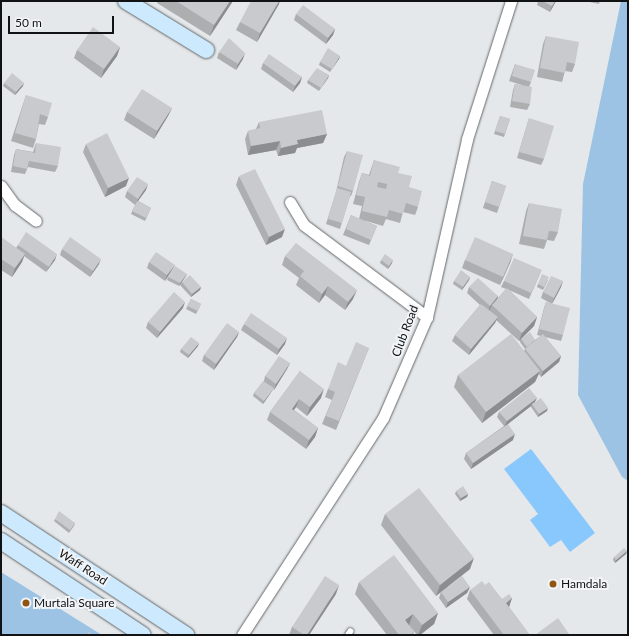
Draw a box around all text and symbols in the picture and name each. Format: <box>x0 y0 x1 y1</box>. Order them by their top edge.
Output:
scale bar <box>10 8 116 34</box>
text: 50 m <box>15 15 42 30</box>
street label: Club Road <box>389 303 421 359</box>
street label: Waff Road <box>56 546 110 588</box>
place label: Hamdala <box>561 577 607 591</box>
marker: Hamdala <box>548 579 558 589</box>
place label: Murtala Square <box>34 596 115 610</box>
marker: Murtala Square <box>21 598 31 608</box>

